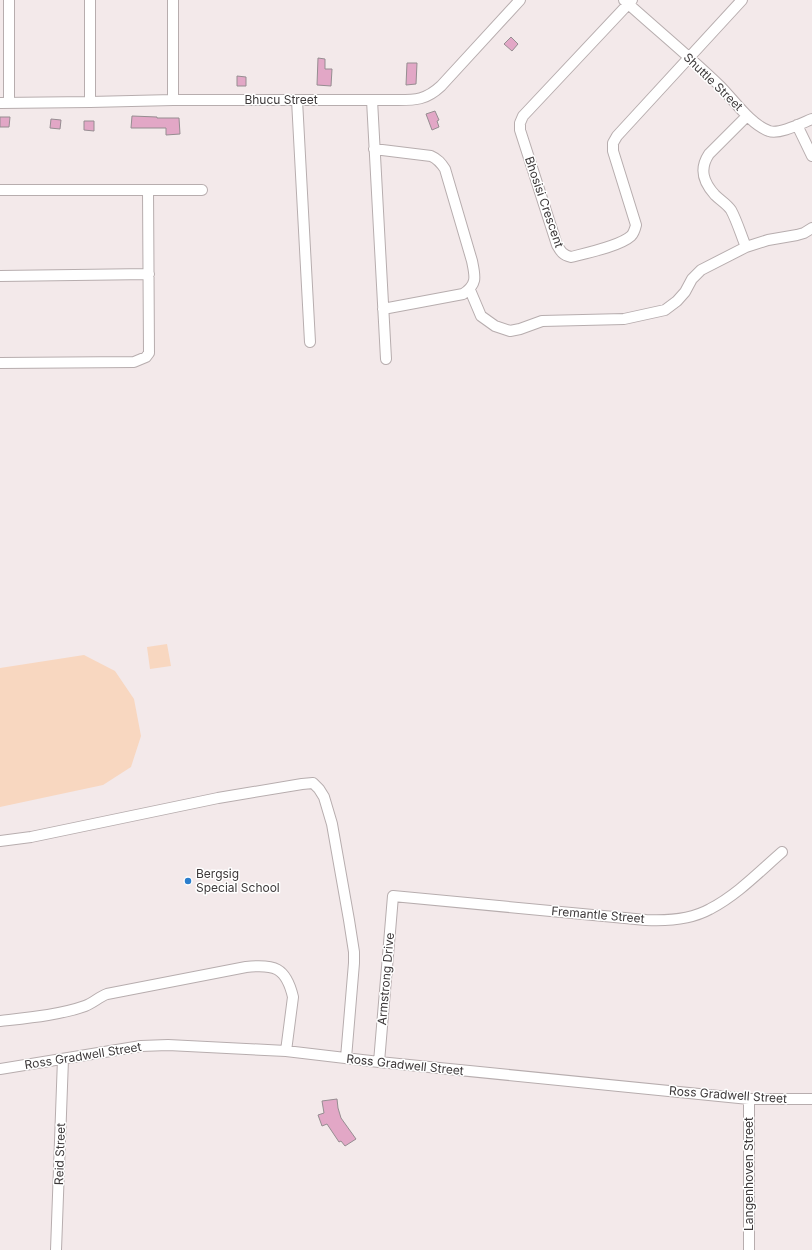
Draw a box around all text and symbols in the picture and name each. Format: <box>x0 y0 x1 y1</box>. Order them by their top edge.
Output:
street label: Shuttle Street <box>681 50 746 114</box>
street label: Bhucu Street <box>244 92 318 107</box>
street label: Bhosisi Crescent <box>522 154 567 249</box>
place label: Bergsig Special School <box>196 866 280 895</box>
marker: Bergsig Special School <box>183 876 193 886</box>
street label: Fremantle Street <box>551 903 645 926</box>
street label: Armstrong Drive <box>374 932 397 1026</box>
street label: Ross Gradwell Street <box>23 1039 142 1072</box>
street label: Ross Gradwell Street <box>346 1051 465 1078</box>
street label: Ross Gradwell Street <box>669 1083 787 1106</box>
street label: Langenhoven Street <box>741 1117 756 1231</box>
street label: Reid Street <box>51 1123 68 1185</box>

